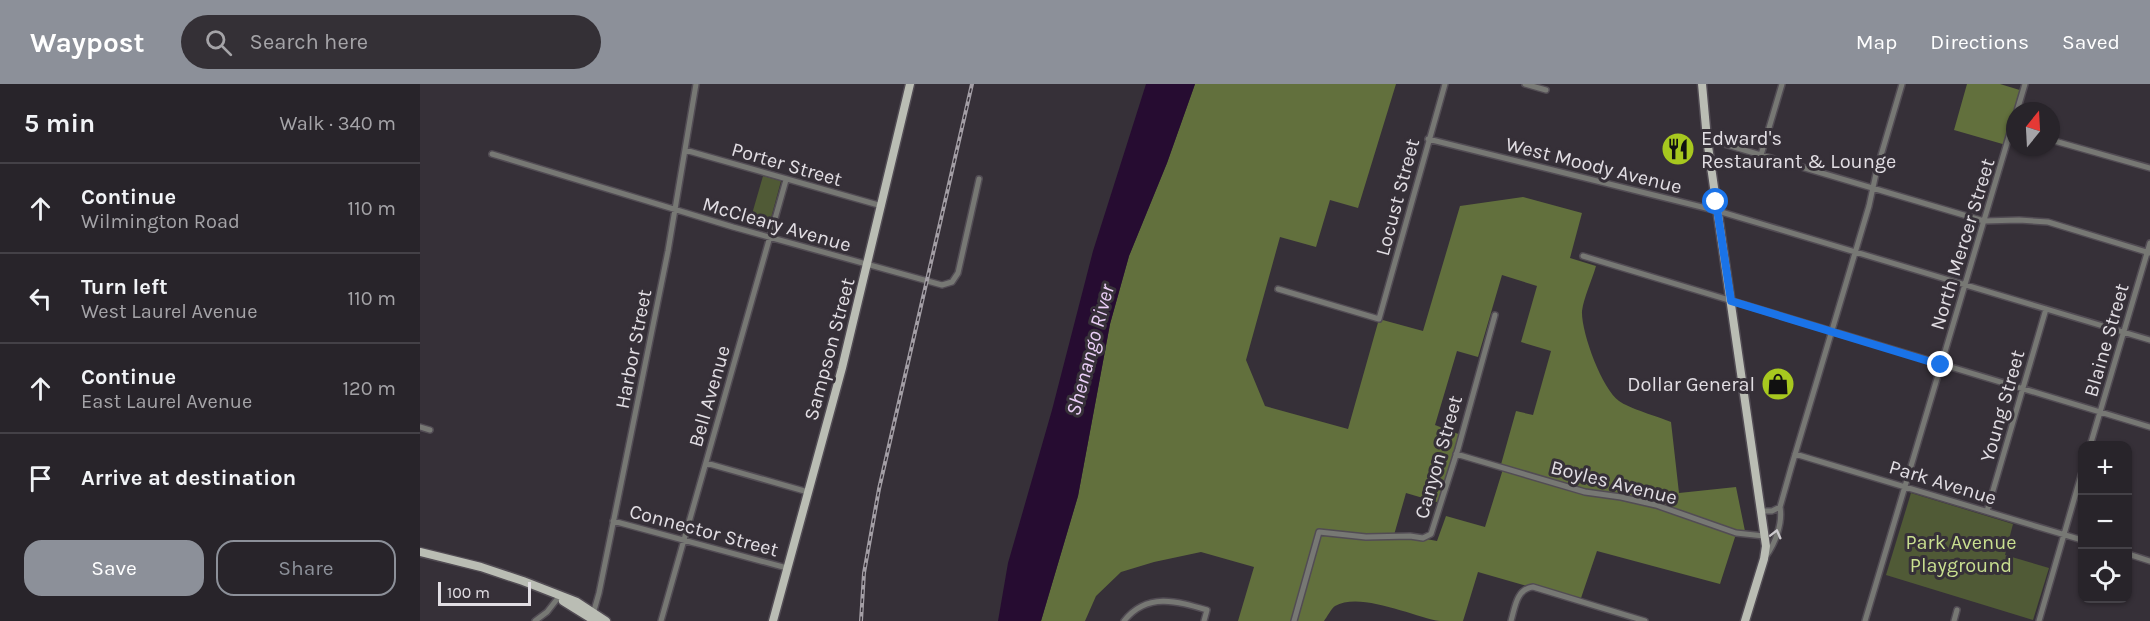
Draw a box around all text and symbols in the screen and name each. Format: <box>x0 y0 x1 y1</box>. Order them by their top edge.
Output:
search box <box>181 15 601 69</box>
text: Waypost <box>30 26 145 59</box>
icon: search <box>202 26 235 59</box>
text: Search here <box>250 29 368 55</box>
text: Map <box>1856 30 1897 54</box>
text: Directions <box>1930 30 2029 54</box>
text: Saved <box>2062 30 2120 54</box>
north arrow <box>2006 102 2060 156</box>
text: 5 min <box>24 108 95 139</box>
text: Walk · 340 m <box>280 112 396 135</box>
place label: Edward's Restaurant & Lounge <box>1701 127 1896 173</box>
restaurant icon: Edward's Restaurant & Lounge <box>1660 131 1696 167</box>
street label: West Moody Avenue <box>1503 132 1684 199</box>
street label: Locust Street <box>1371 136 1424 258</box>
street label: Porter Street <box>729 138 845 191</box>
street label: North Mercer Street <box>1925 155 2000 333</box>
text: Continue <box>81 184 176 210</box>
route start <box>1702 188 1728 214</box>
icon: ahead <box>24 192 57 225</box>
street label: McCleary Avenue <box>700 192 854 257</box>
text: 110 m <box>347 197 396 220</box>
text: Wilmington Road <box>81 210 240 233</box>
text: Turn left <box>81 274 168 300</box>
street label: Sampson Street <box>799 275 860 423</box>
street label: Blaine Street <box>2079 280 2134 400</box>
water label: Shenango River <box>1061 281 1119 418</box>
icon: left <box>24 282 57 315</box>
text: 110 m <box>347 287 396 310</box>
street label: Harbor Street <box>611 287 656 411</box>
text: West Laurel Avenue <box>81 300 257 323</box>
street label: Bell Avenue <box>684 343 735 450</box>
street label: Young Street <box>1975 347 2030 465</box>
route end <box>1927 351 1953 377</box>
text: Continue <box>81 364 176 390</box>
shop icon: Dollar General <box>1760 366 1796 402</box>
icon: ahead <box>24 372 57 405</box>
place label: Dollar General <box>1627 373 1755 396</box>
text: 120 m <box>342 377 396 400</box>
text: East Laurel Avenue <box>81 390 252 413</box>
street label: Canyon Street <box>1410 392 1467 521</box>
map controls <box>2078 441 2132 603</box>
button: + <box>2078 441 2132 495</box>
street label: Park Avenue <box>1886 455 1999 510</box>
street label: Boyles Avenue <box>1548 456 1680 509</box>
icon: arrive <box>24 462 57 495</box>
text: Arrive at destination <box>81 465 296 491</box>
button: − <box>2078 495 2132 549</box>
street label: Connector Street <box>627 500 781 562</box>
one-way arrow <box>1769 530 1782 540</box>
park label: Park Avenue Playground <box>1905 531 2017 577</box>
button: Save <box>24 540 204 596</box>
button: Share <box>216 540 396 596</box>
button: locate <box>2078 549 2132 603</box>
scale bar <box>438 579 531 606</box>
text: 100 m <box>447 583 490 602</box>

